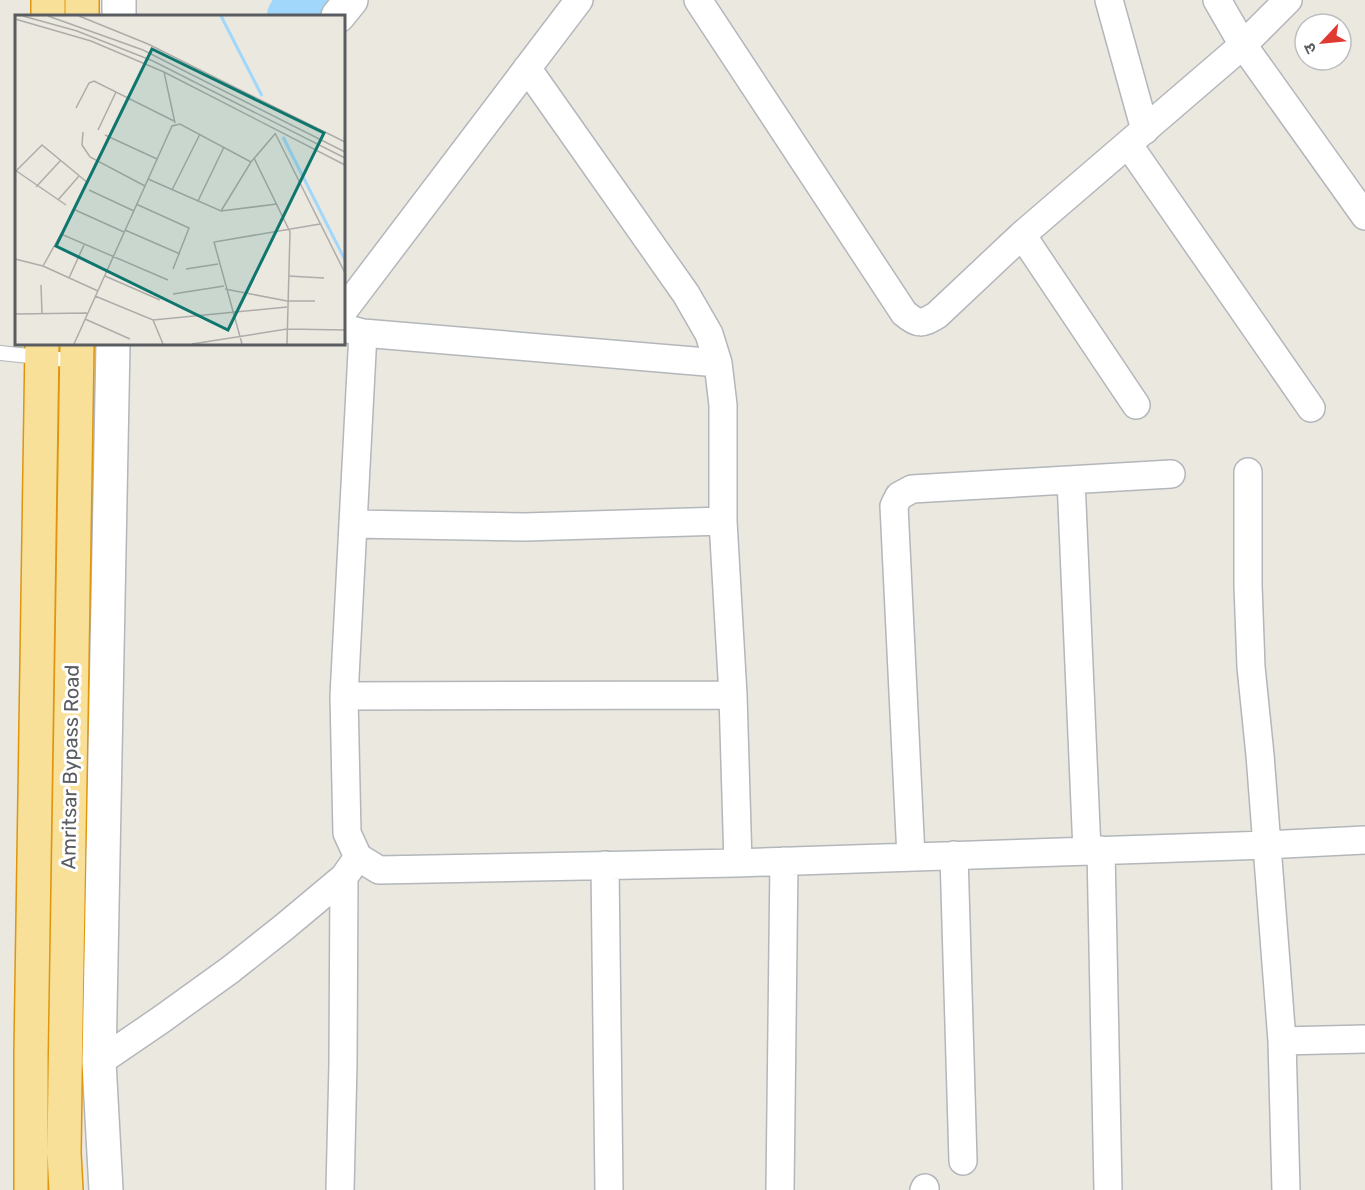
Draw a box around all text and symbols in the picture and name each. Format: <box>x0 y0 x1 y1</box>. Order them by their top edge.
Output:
north arrow <box>1293 12 1353 72</box>
inset map <box>15 15 345 345</box>
text: उ <box>1299 39 1321 57</box>
street label: Amritsar Bypass Road <box>56 664 84 870</box>

